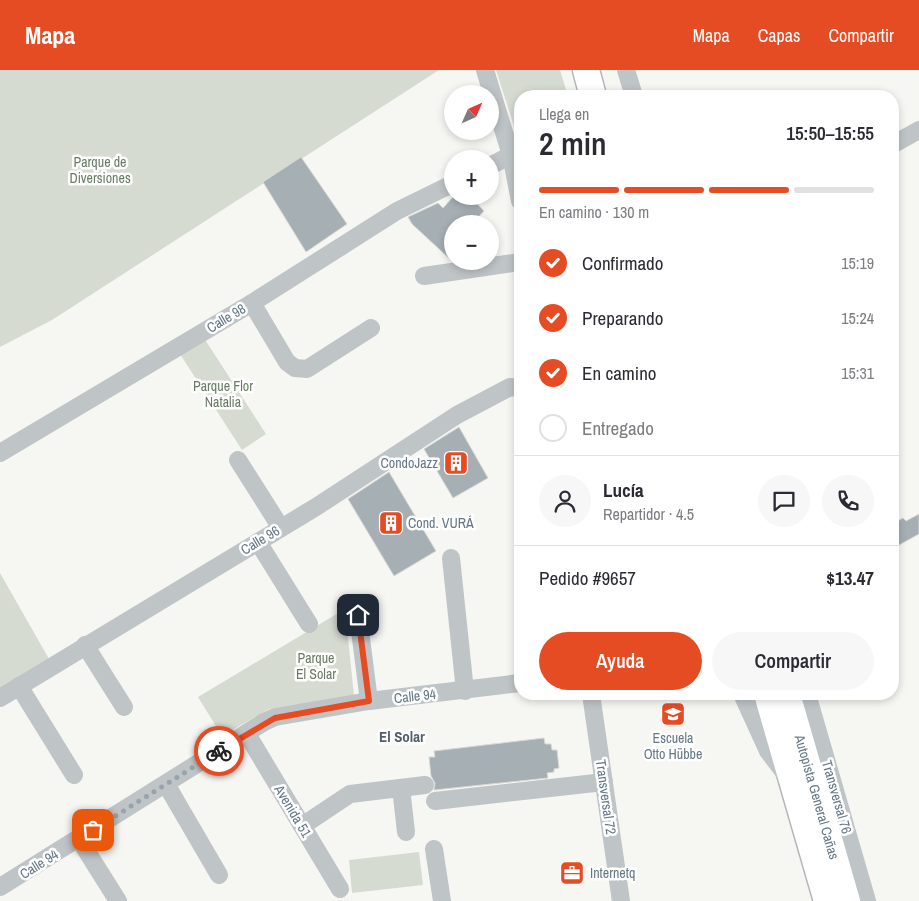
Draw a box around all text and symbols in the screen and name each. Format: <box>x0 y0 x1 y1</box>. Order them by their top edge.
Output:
text: Mapa <box>25 19 75 51</box>
text: Mapa <box>693 23 730 48</box>
text: Capas <box>758 23 800 48</box>
text: Compartir <box>828 23 894 48</box>
north arrow <box>444 85 499 140</box>
map controls <box>444 85 499 270</box>
text: Llega en <box>539 103 589 125</box>
text: 15:50–15:55 <box>786 120 874 146</box>
text: 2 min <box>539 122 607 165</box>
button: + <box>444 150 499 205</box>
park label: Parque de Diversiones <box>69 153 131 187</box>
text: En camino · 130 m <box>539 201 649 223</box>
button: − <box>444 215 499 270</box>
icon: check <box>539 249 567 277</box>
text: Confirmado <box>582 250 663 276</box>
text: 15:19 <box>841 252 874 274</box>
street label: Calle 98 <box>203 299 249 337</box>
icon: check <box>539 304 567 332</box>
text: Preparando <box>582 305 663 331</box>
text: 15:24 <box>841 307 874 329</box>
icon: check <box>539 359 567 387</box>
text: En camino <box>582 360 656 386</box>
text: 15:31 <box>841 362 874 384</box>
park label: Parque Flor Natalia <box>193 377 253 411</box>
text: Entregado <box>582 415 654 441</box>
building icon: CondoJazz <box>443 450 469 476</box>
place label: CondoJazz <box>381 454 438 472</box>
button: person <box>539 475 591 527</box>
button: chat <box>758 475 810 527</box>
button: phone <box>822 475 874 527</box>
text: Lucía <box>603 477 644 503</box>
text: Repartidor · 4.5 <box>603 503 694 525</box>
building icon: Cond. VURÁ <box>378 510 404 536</box>
place label: Cond. VURÁ <box>408 514 474 532</box>
street label: Calle 96 <box>237 521 283 559</box>
text: Pedido #9657 <box>539 565 636 591</box>
text: $13.47 <box>826 565 874 591</box>
pin <box>337 594 379 636</box>
icon: home <box>344 601 372 629</box>
button: Ayuda <box>539 632 702 690</box>
button: Compartir <box>712 632 874 690</box>
park label: Parque El Solar <box>296 649 336 683</box>
street label: Calle 94 <box>393 685 437 707</box>
school or university icon: Escuela Otto Hübbe <box>660 701 686 727</box>
courier <box>194 726 244 776</box>
district label: El Solar <box>379 726 425 747</box>
place label: Escuela Otto Hübbe <box>644 729 702 763</box>
street label: Autopista General Cañas <box>790 732 843 862</box>
icon: bike <box>205 737 233 765</box>
street label: Transversal 72 <box>592 758 620 836</box>
street label: Transversal 76 <box>818 758 856 836</box>
street label: Avenida 51 <box>270 781 316 841</box>
pin <box>72 809 114 851</box>
icon: bag <box>79 816 107 844</box>
street label: Calle 94 <box>16 845 62 883</box>
office icon: Internetq <box>559 860 585 886</box>
place label: Internetq <box>590 864 635 882</box>

